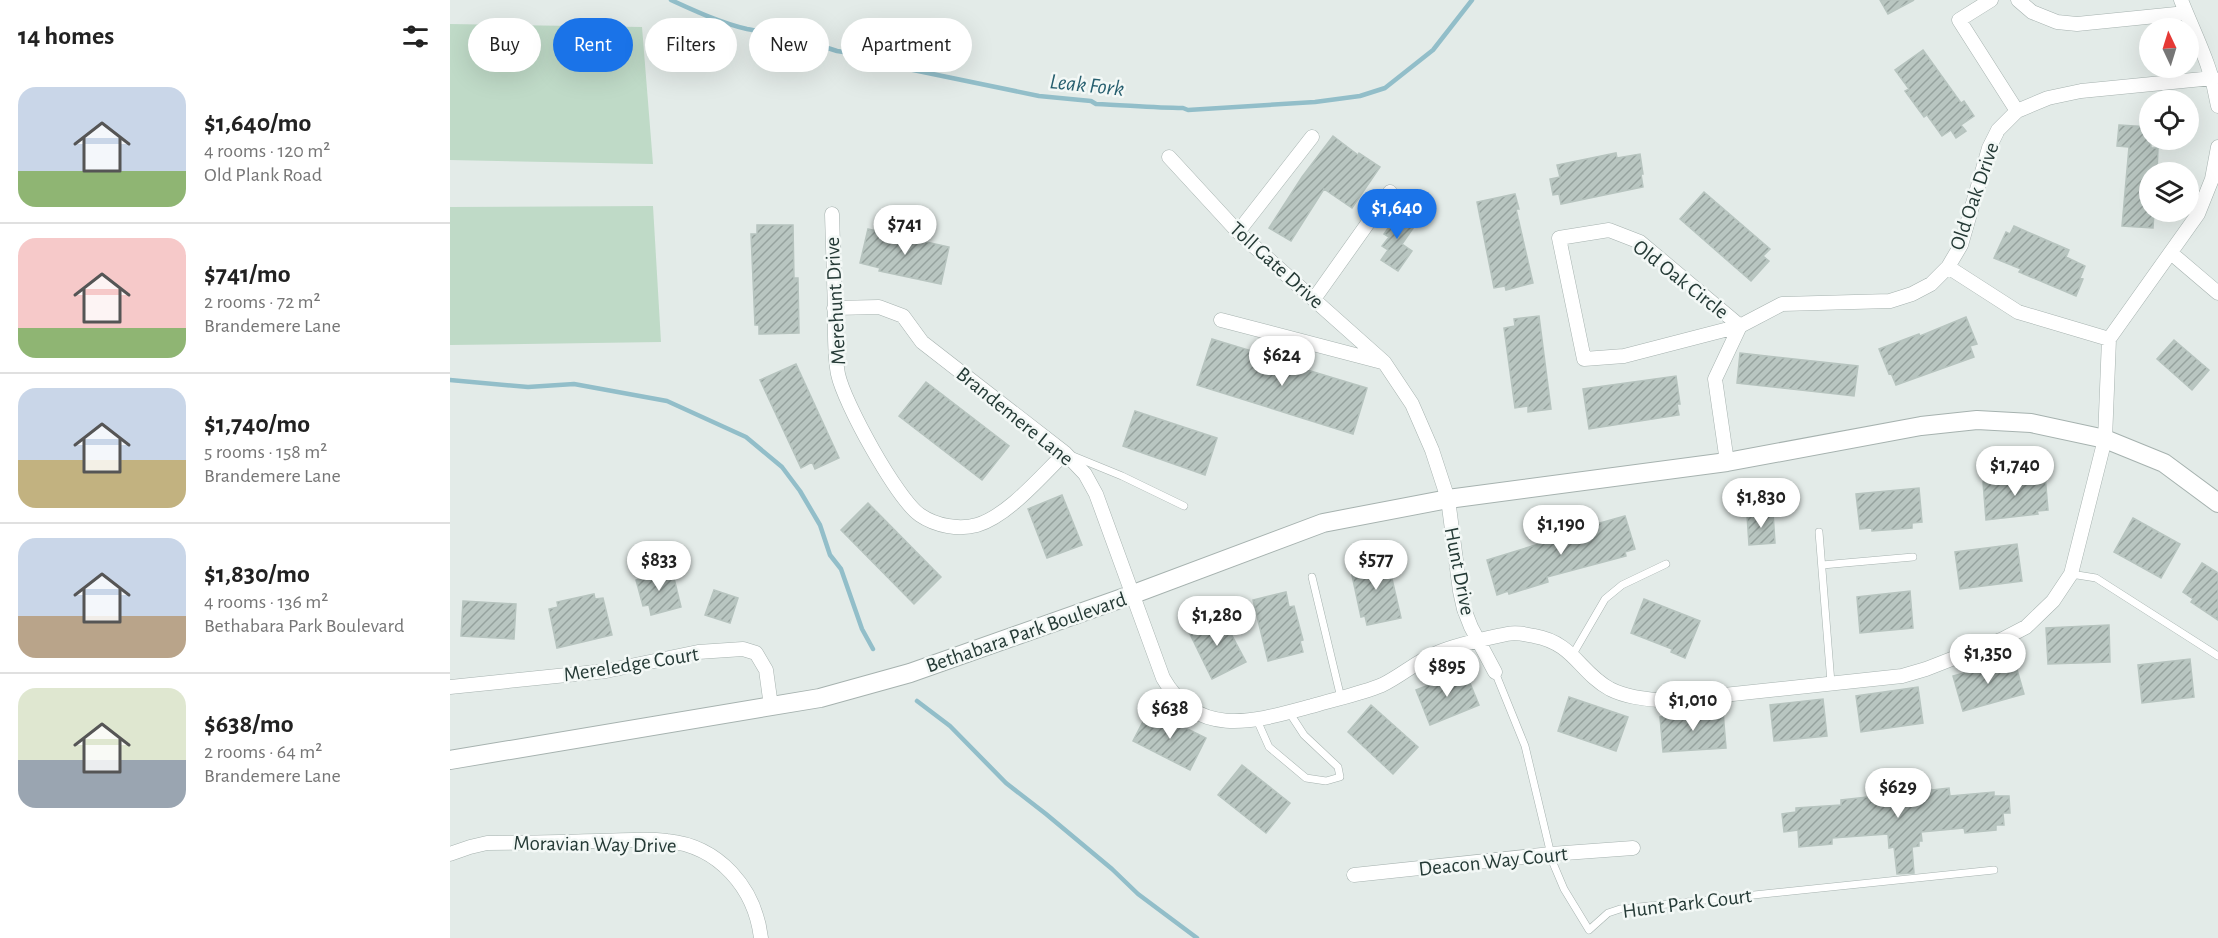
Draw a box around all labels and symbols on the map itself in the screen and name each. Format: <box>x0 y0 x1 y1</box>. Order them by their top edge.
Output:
north arrow <box>2139 18 2199 78</box>
water label: Leak Fork <box>1049 70 1125 100</box>
street label: Old Oak Drive <box>1946 139 2003 253</box>
pin: $1,640 <box>1348 189 1446 240</box>
pin: $741 <box>869 205 941 256</box>
street label: Toll Gate Drive <box>1226 218 1328 313</box>
street label: Merehunt Drive <box>822 236 849 366</box>
street label: Old Oak Circle <box>1629 236 1732 323</box>
pin: $624 <box>1246 336 1318 387</box>
street label: Brandemere Lane <box>952 363 1077 470</box>
pin: $1,740 <box>1966 446 2064 497</box>
pin: $1,830 <box>1712 478 1810 529</box>
pin: $1,190 <box>1512 505 1610 556</box>
street label: Hunt Drive <box>1441 525 1478 617</box>
pin: $577 <box>1340 540 1412 591</box>
pin: $833 <box>623 541 695 592</box>
street label: Bethabara Park Boulevard <box>923 588 1129 677</box>
pin: $1,280 <box>1168 596 1266 647</box>
pin: $1,350 <box>1939 634 2037 685</box>
street label: Mereledge Court <box>562 643 700 686</box>
pin: $895 <box>1411 647 1483 698</box>
pin: $1,010 <box>1644 681 1742 732</box>
pin: $638 <box>1134 689 1206 740</box>
pin: $629 <box>1862 768 1934 819</box>
street label: Moravian Way Drive <box>513 833 677 856</box>
street label: Deacon Way Court <box>1418 843 1569 880</box>
street label: Hunt Park Court <box>1621 885 1753 922</box>

